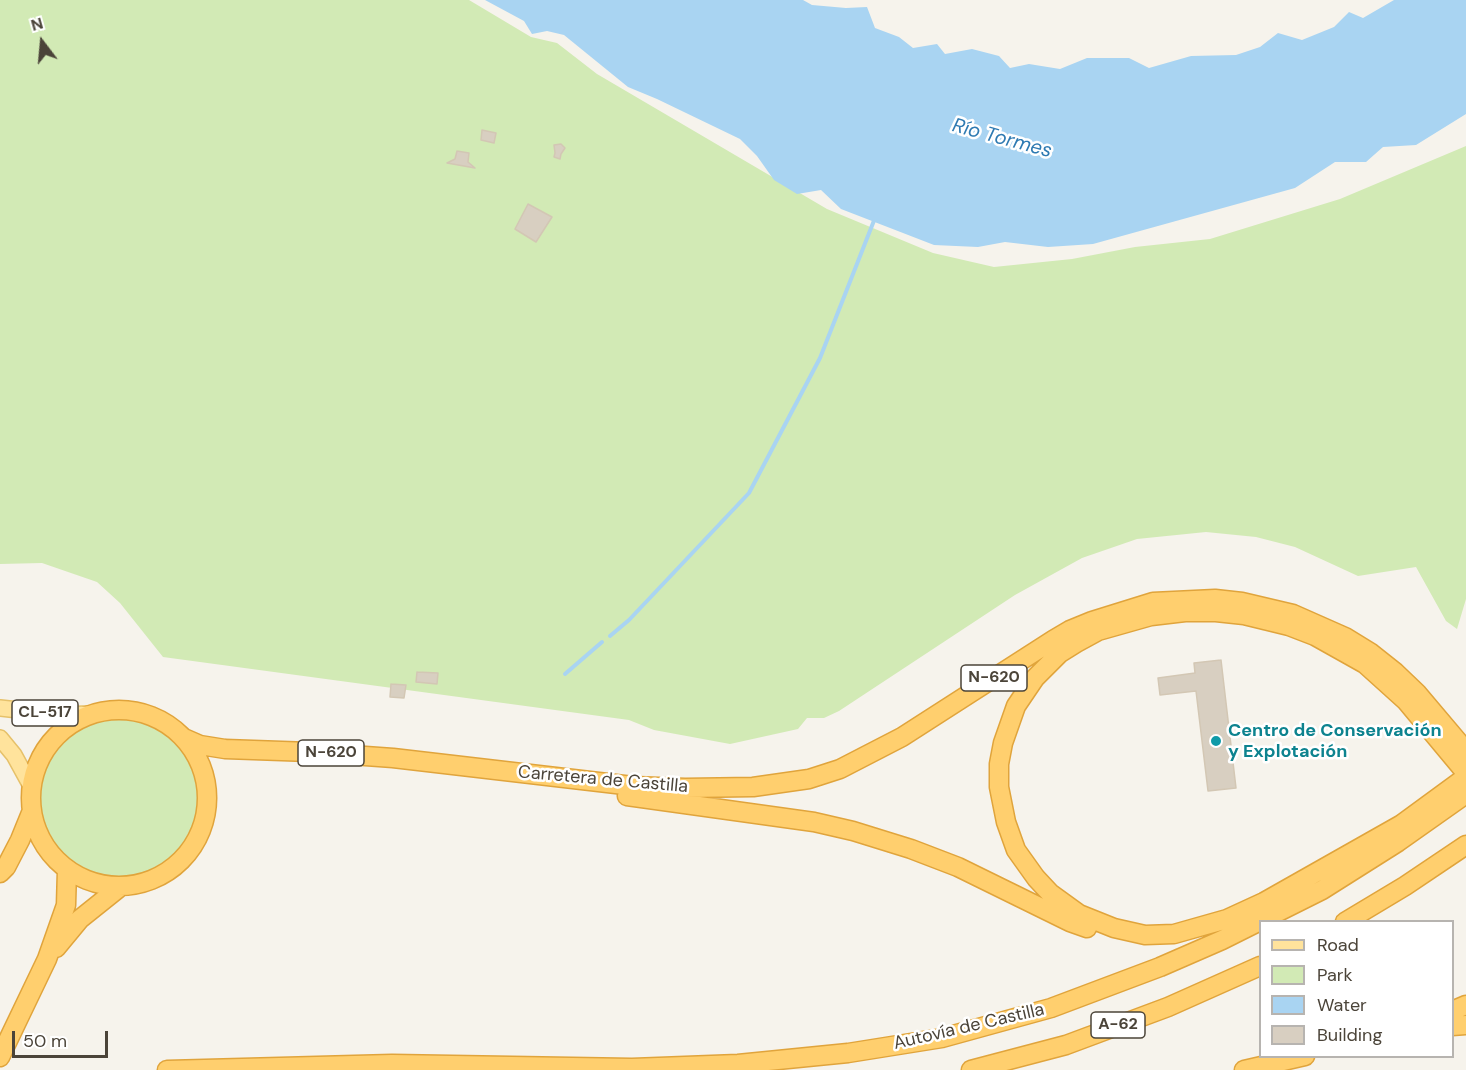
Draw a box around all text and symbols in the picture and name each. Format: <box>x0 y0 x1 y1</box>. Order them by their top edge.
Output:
north arrow <box>12 12 72 72</box>
text: N <box>28 13 45 36</box>
water label: Río Tormes <box>950 114 1054 164</box>
road number: N-620 <box>961 665 1027 691</box>
road number: CL-517 <box>12 700 78 726</box>
place label: Centro de Conservación y Explotación <box>1228 720 1442 762</box>
marker: Centro de Conservación y Explotación <box>1209 734 1223 748</box>
road number: N-620 <box>298 740 364 766</box>
street label: Carretera de Castilla <box>517 762 689 798</box>
legend <box>1259 920 1454 1058</box>
text: Road <box>1317 933 1359 957</box>
text: Park <box>1317 963 1353 987</box>
text: Water <box>1317 993 1367 1017</box>
street label: Autovía de Castilla <box>892 999 1046 1055</box>
road number: A-62 <box>1091 1012 1145 1038</box>
scale bar <box>15 1019 111 1057</box>
text: Building <box>1317 1023 1382 1047</box>
text: 50 m <box>23 1029 67 1053</box>

